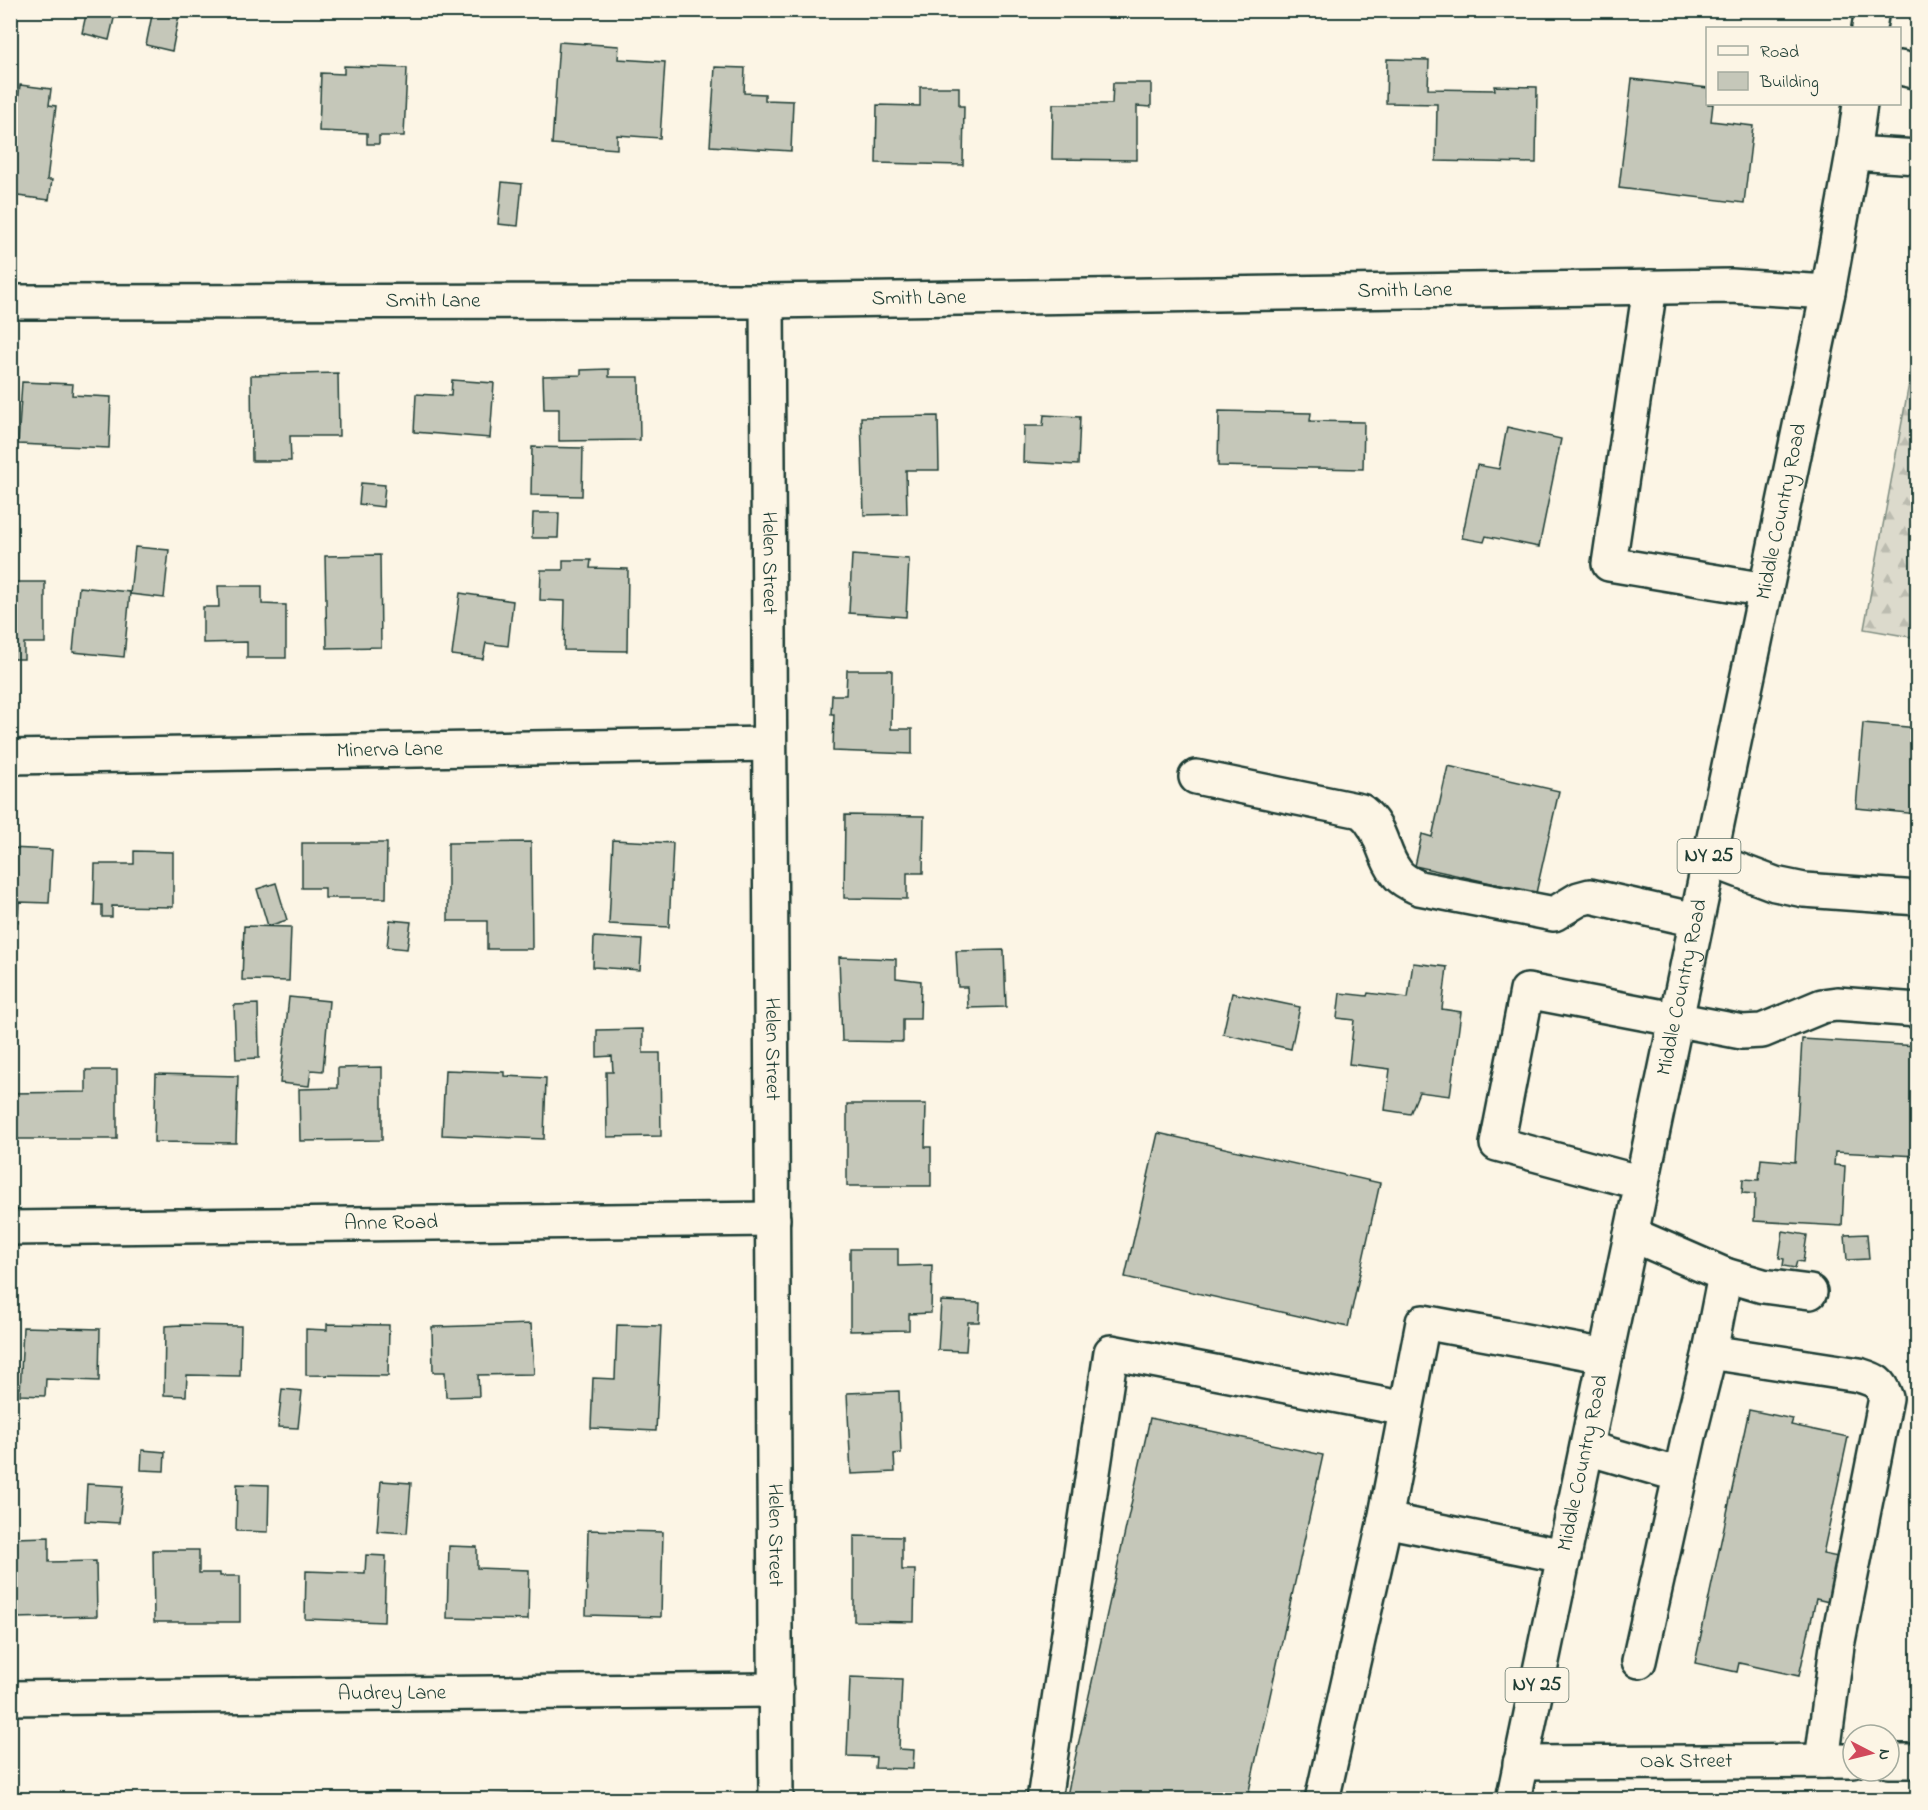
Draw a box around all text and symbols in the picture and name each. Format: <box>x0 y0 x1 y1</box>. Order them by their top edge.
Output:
legend <box>1706 27 1901 105</box>
text: Road <box>1760 40 1799 66</box>
text: Building <box>1759 70 1819 97</box>
street label: Smith Lane <box>1357 275 1453 307</box>
street label: Smith Lane <box>871 283 967 314</box>
street label: Smith Lane <box>386 286 481 317</box>
street label: Middle Country Road <box>1749 421 1815 603</box>
street label: Helen Street <box>753 511 784 615</box>
street label: Minerva Lane <box>336 735 444 766</box>
road number: NY 25 <box>1678 839 1740 873</box>
street label: Middle Country Road <box>1650 897 1716 1078</box>
street label: Helen Street <box>756 997 787 1101</box>
street label: Anne Road <box>344 1208 438 1239</box>
street label: Middle Country Road <box>1550 1372 1616 1554</box>
street label: Helen Street <box>759 1483 790 1587</box>
road number: NY 25 <box>1506 1668 1568 1702</box>
street label: Audrey Lane <box>338 1678 447 1711</box>
north arrow <box>1841 1723 1901 1783</box>
street label: Oak Street <box>1640 1747 1732 1777</box>
text: N <box>1871 1748 1896 1762</box>

